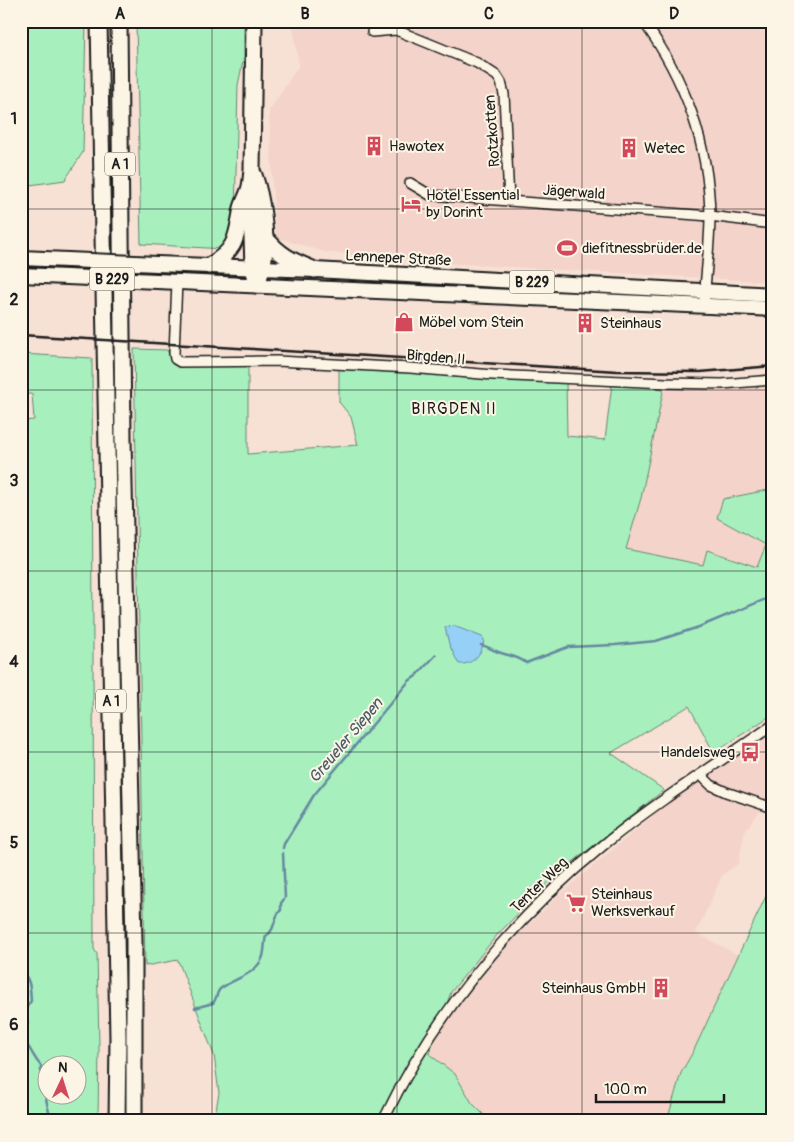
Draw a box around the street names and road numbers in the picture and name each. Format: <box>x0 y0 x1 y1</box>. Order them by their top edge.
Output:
street label: Rotzkotten <box>480 94 505 168</box>
road number: A 1 <box>105 152 135 175</box>
street label: Jägerwald <box>542 181 606 204</box>
street label: Lenneper Straße <box>345 246 452 271</box>
road number: B 229 <box>90 268 134 290</box>
road number: B 229 <box>510 270 554 294</box>
street label: Birgden II <box>406 345 466 370</box>
road number: A 1 <box>96 689 126 712</box>
street label: Tenter Weg <box>507 853 572 917</box>

